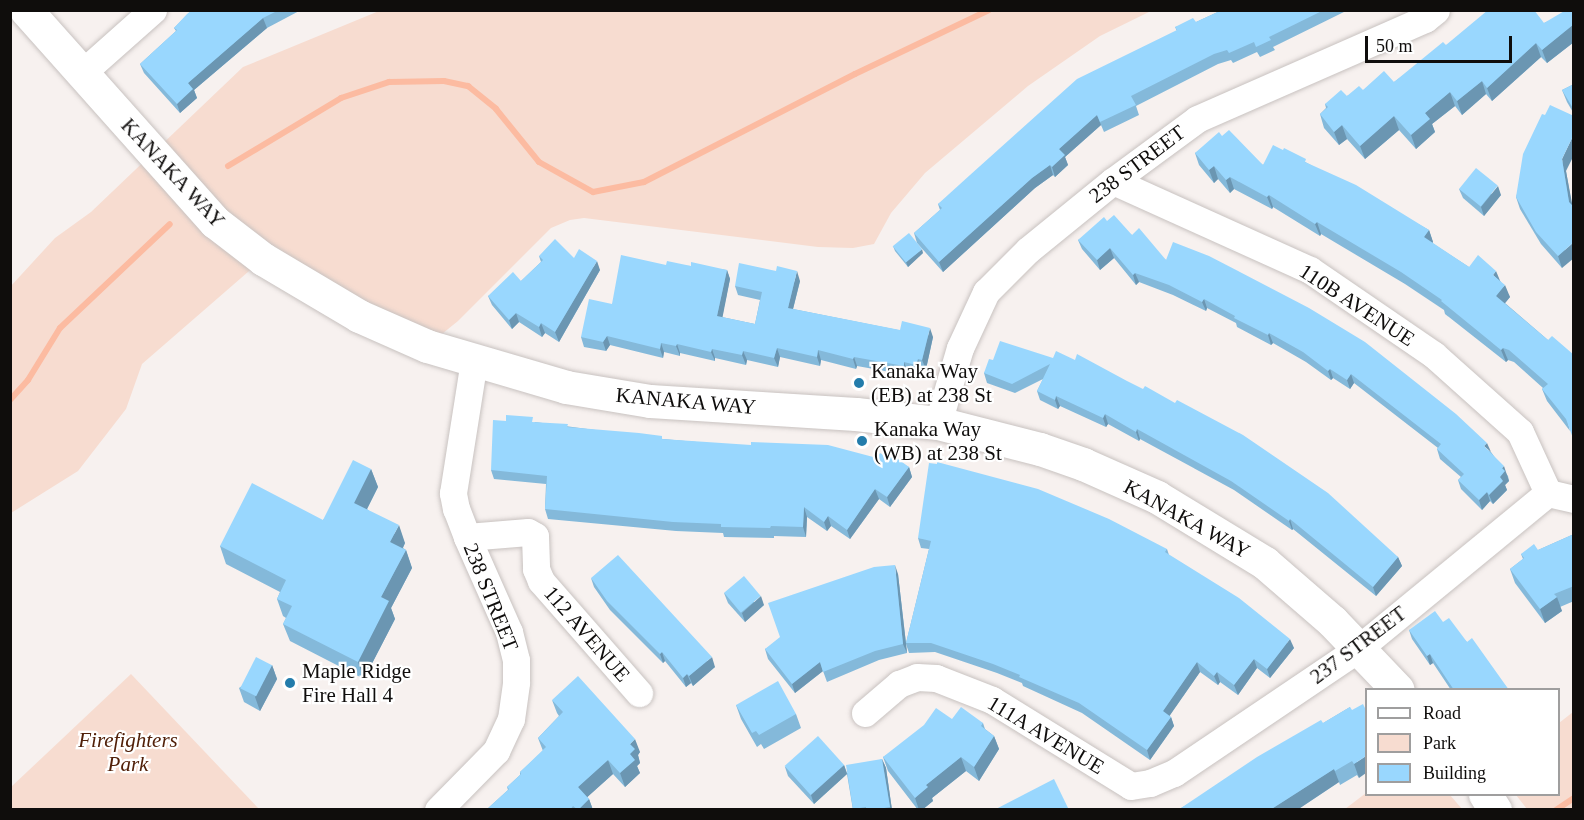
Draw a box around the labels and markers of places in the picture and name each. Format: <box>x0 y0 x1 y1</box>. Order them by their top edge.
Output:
place label: Kanaka Way (EB) at 238 St <box>871 358 992 408</box>
marker: Kanaka Way (EB) at 238 St <box>852 376 866 390</box>
place label: Kanaka Way (WB) at 238 St <box>874 416 1002 466</box>
marker: Kanaka Way (WB) at 238 St <box>855 434 869 448</box>
place label: Maple Ridge Fire Hall 4 <box>302 658 411 708</box>
marker: Maple Ridge Fire Hall 4 <box>283 676 297 690</box>

